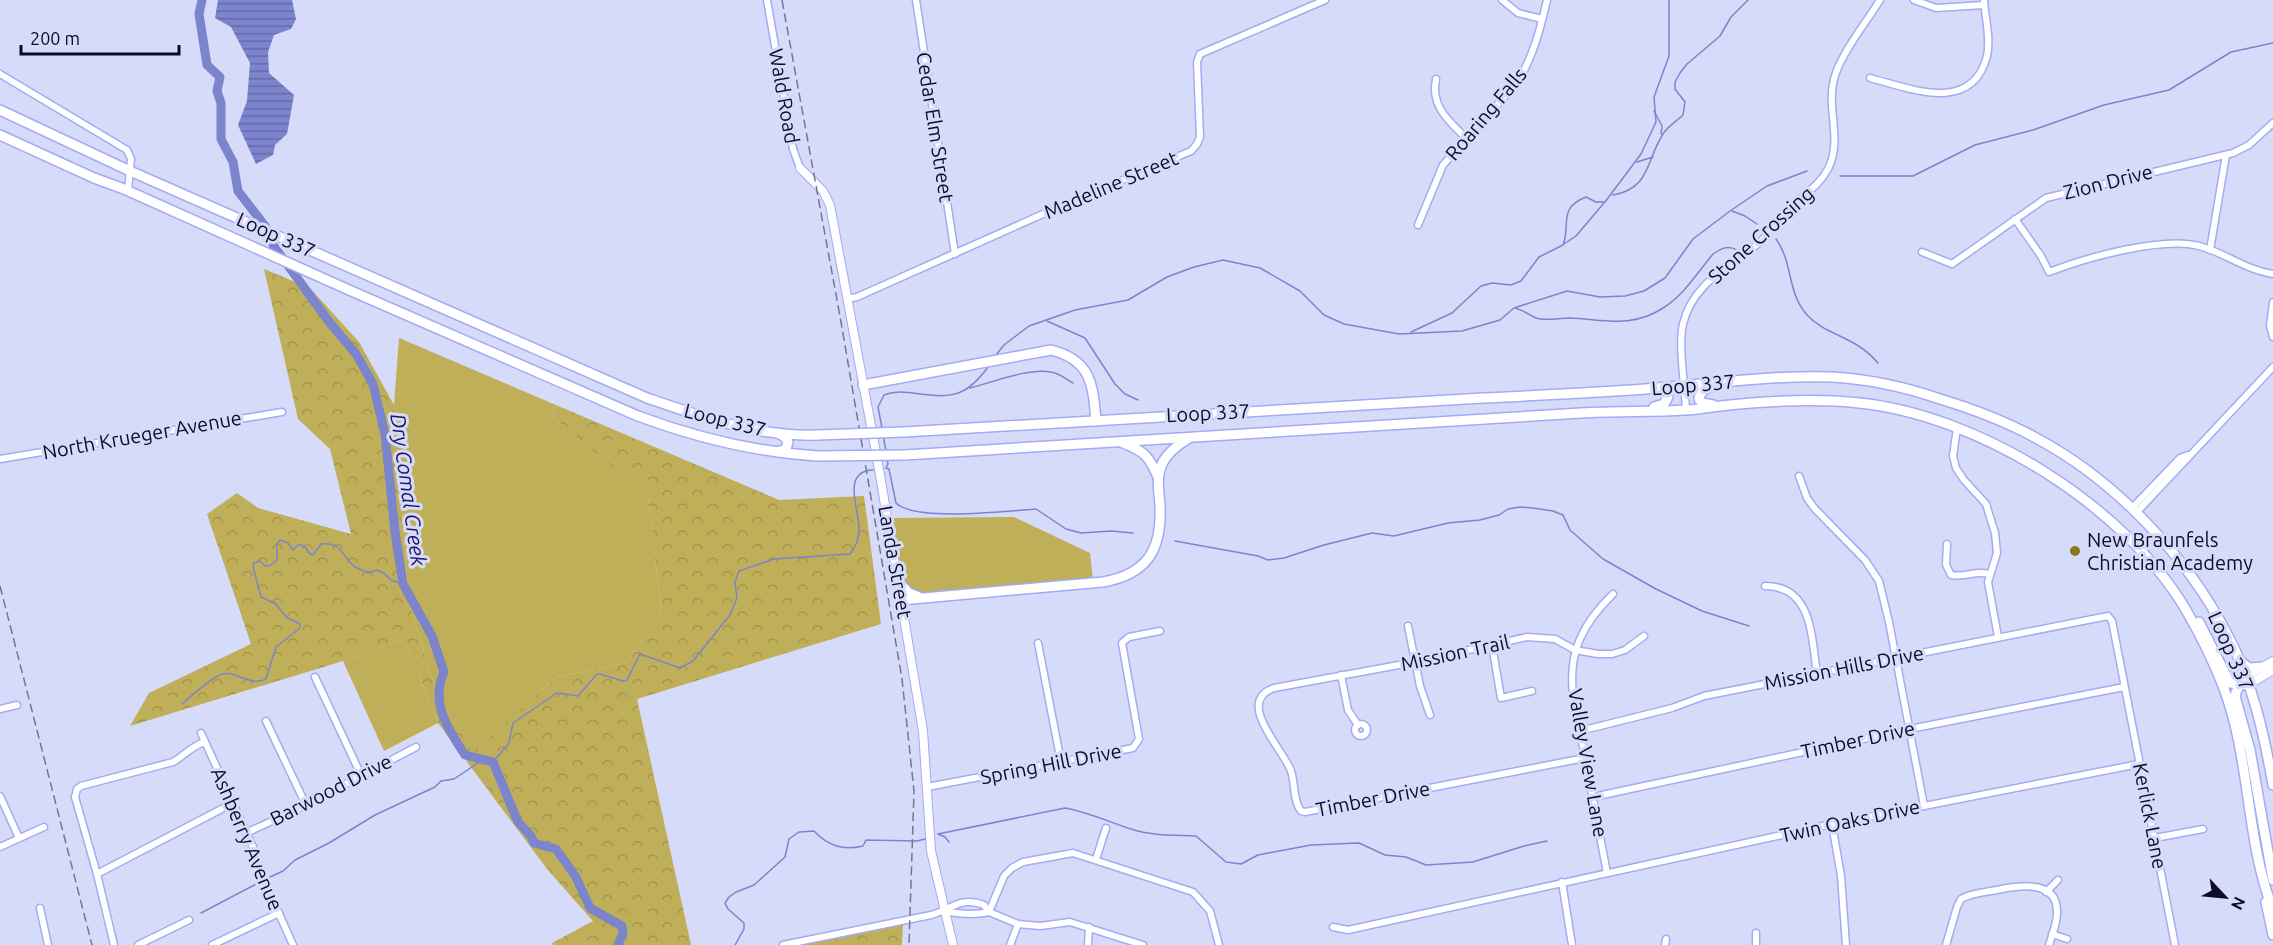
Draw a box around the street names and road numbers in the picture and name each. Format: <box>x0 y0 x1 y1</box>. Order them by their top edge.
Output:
street label: Wald Road <box>765 47 804 145</box>
street label: Cedar Elm Street <box>912 50 959 204</box>
street label: Roaring Falls <box>1440 63 1531 165</box>
street label: Madeline Street <box>1040 146 1181 223</box>
street label: Zion Drive <box>2061 159 2155 204</box>
street label: Stone Crossing <box>1703 181 1818 288</box>
street label: Loop 337 <box>233 207 319 262</box>
street label: Loop 337 <box>1650 369 1736 400</box>
street label: Loop 337 <box>682 398 769 441</box>
street label: Loop 337 <box>1166 399 1250 426</box>
street label: North Krueger Avenue <box>41 406 243 463</box>
street label: Landa Street <box>874 504 917 620</box>
street label: Loop 337 <box>2204 608 2259 694</box>
street label: Mission Trail <box>1398 630 1511 675</box>
street label: Mission Hills Drive <box>1762 641 1926 694</box>
street label: Valley View Lane <box>1564 687 1613 839</box>
street label: Timber Drive <box>1799 716 1917 763</box>
street label: Spring Hill Drive <box>978 739 1123 788</box>
street label: Barwood Drive <box>266 749 395 830</box>
street label: Kerlick Lane <box>2129 761 2172 871</box>
street label: Ashberry Avenue <box>207 764 288 914</box>
street label: Timber Drive <box>1314 776 1432 821</box>
street label: Twin Oaks Drive <box>1778 794 1922 847</box>

